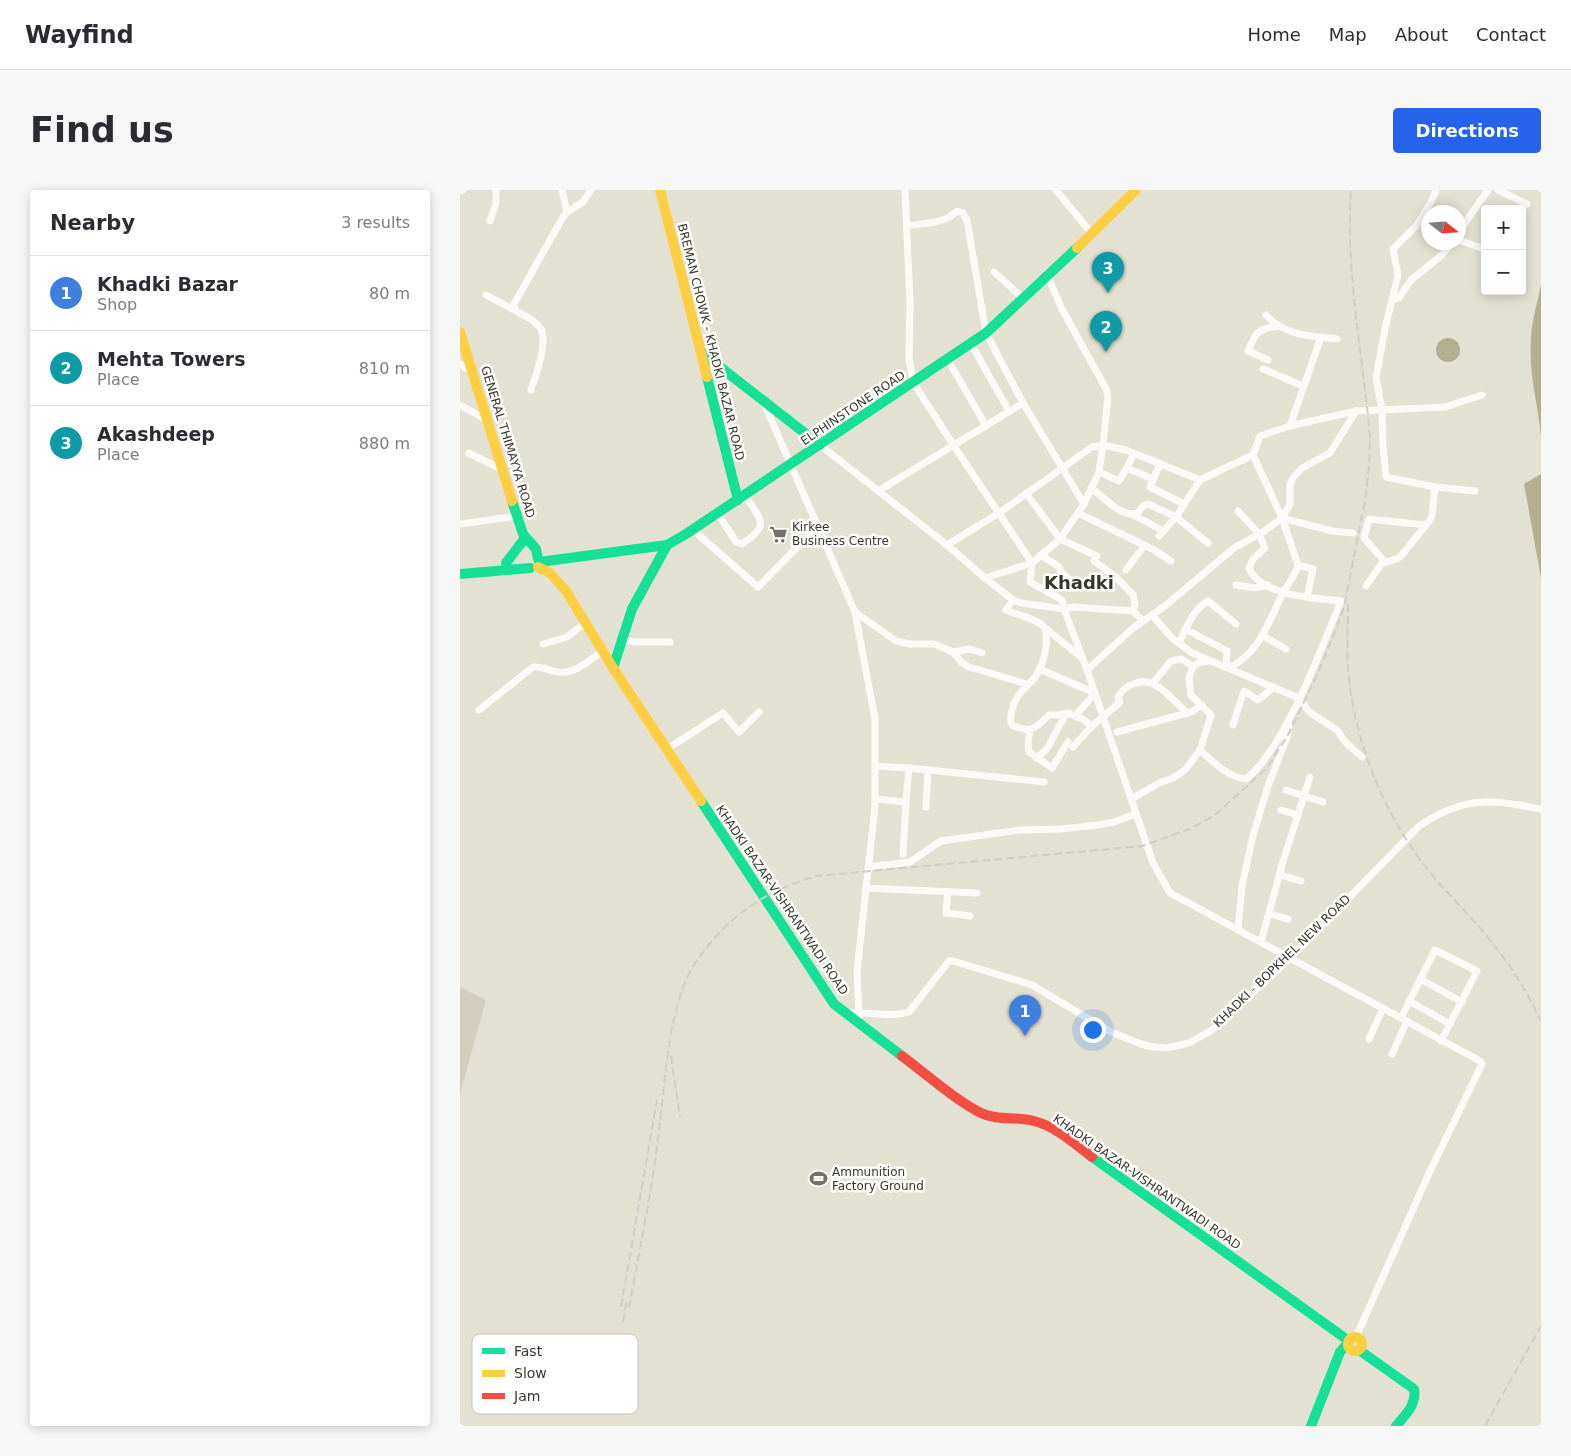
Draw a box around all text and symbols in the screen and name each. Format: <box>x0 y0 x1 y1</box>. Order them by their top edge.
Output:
text: Wayfind <box>25 21 134 49</box>
text: Home <box>1248 24 1301 45</box>
text: Map <box>1329 24 1367 45</box>
text: About <box>1395 24 1448 45</box>
text: Contact <box>1476 24 1546 45</box>
button: Directions <box>1393 108 1541 153</box>
text: Find us <box>30 110 174 150</box>
north arrow <box>1421 205 1466 250</box>
map controls <box>1481 205 1526 295</box>
button: + <box>1481 205 1526 250</box>
text: Nearby <box>50 211 135 235</box>
text: 3 results <box>341 213 410 232</box>
street label: BREMAN CHOWK - KHADKI BAZAR ROAD <box>675 222 747 462</box>
button: − <box>1481 250 1526 295</box>
pin: 3 <box>1092 252 1124 293</box>
text: Khadki Bazar <box>97 273 238 295</box>
text: 1 <box>60 284 72 303</box>
text: 80 m <box>369 284 410 303</box>
text: Shop <box>97 295 137 314</box>
pin: 2 <box>1090 311 1122 352</box>
text: Mehta Towers <box>97 348 245 370</box>
text: 2 <box>60 359 72 378</box>
text: 810 m <box>359 359 410 378</box>
street label: GENERAL THIMAYYA ROAD <box>478 364 538 520</box>
street label: ELPHINSTONE ROAD <box>798 368 908 448</box>
text: Place <box>97 370 140 389</box>
text: Akashdeep <box>97 423 215 445</box>
text: 3 <box>60 434 72 453</box>
text: 880 m <box>359 434 410 453</box>
text: Place <box>97 445 140 464</box>
place label: Kirkee Business Centre <box>792 520 889 548</box>
supermarket icon: Kirkee Business Centre <box>768 524 788 544</box>
district label: Khadki <box>1044 572 1114 593</box>
street label: KHADKI BAZAR-VISHRANTWADI ROAD <box>713 803 851 997</box>
street label: KHADKI - BOPKHEL NEW ROAD <box>1211 892 1353 1030</box>
pin: 1 <box>1009 995 1041 1036</box>
your location <box>1080 1017 1106 1043</box>
street label: KHADKI BAZAR-VISHRANTWADI ROAD <box>1051 1112 1243 1252</box>
place label: Ammunition Factory Ground <box>832 1165 924 1193</box>
sports icon: Ammunition Factory Ground <box>808 1169 828 1189</box>
legend <box>472 1334 638 1414</box>
text: Fast <box>514 1343 543 1359</box>
text: Slow <box>514 1365 547 1381</box>
text: Jam <box>513 1388 540 1404</box>

